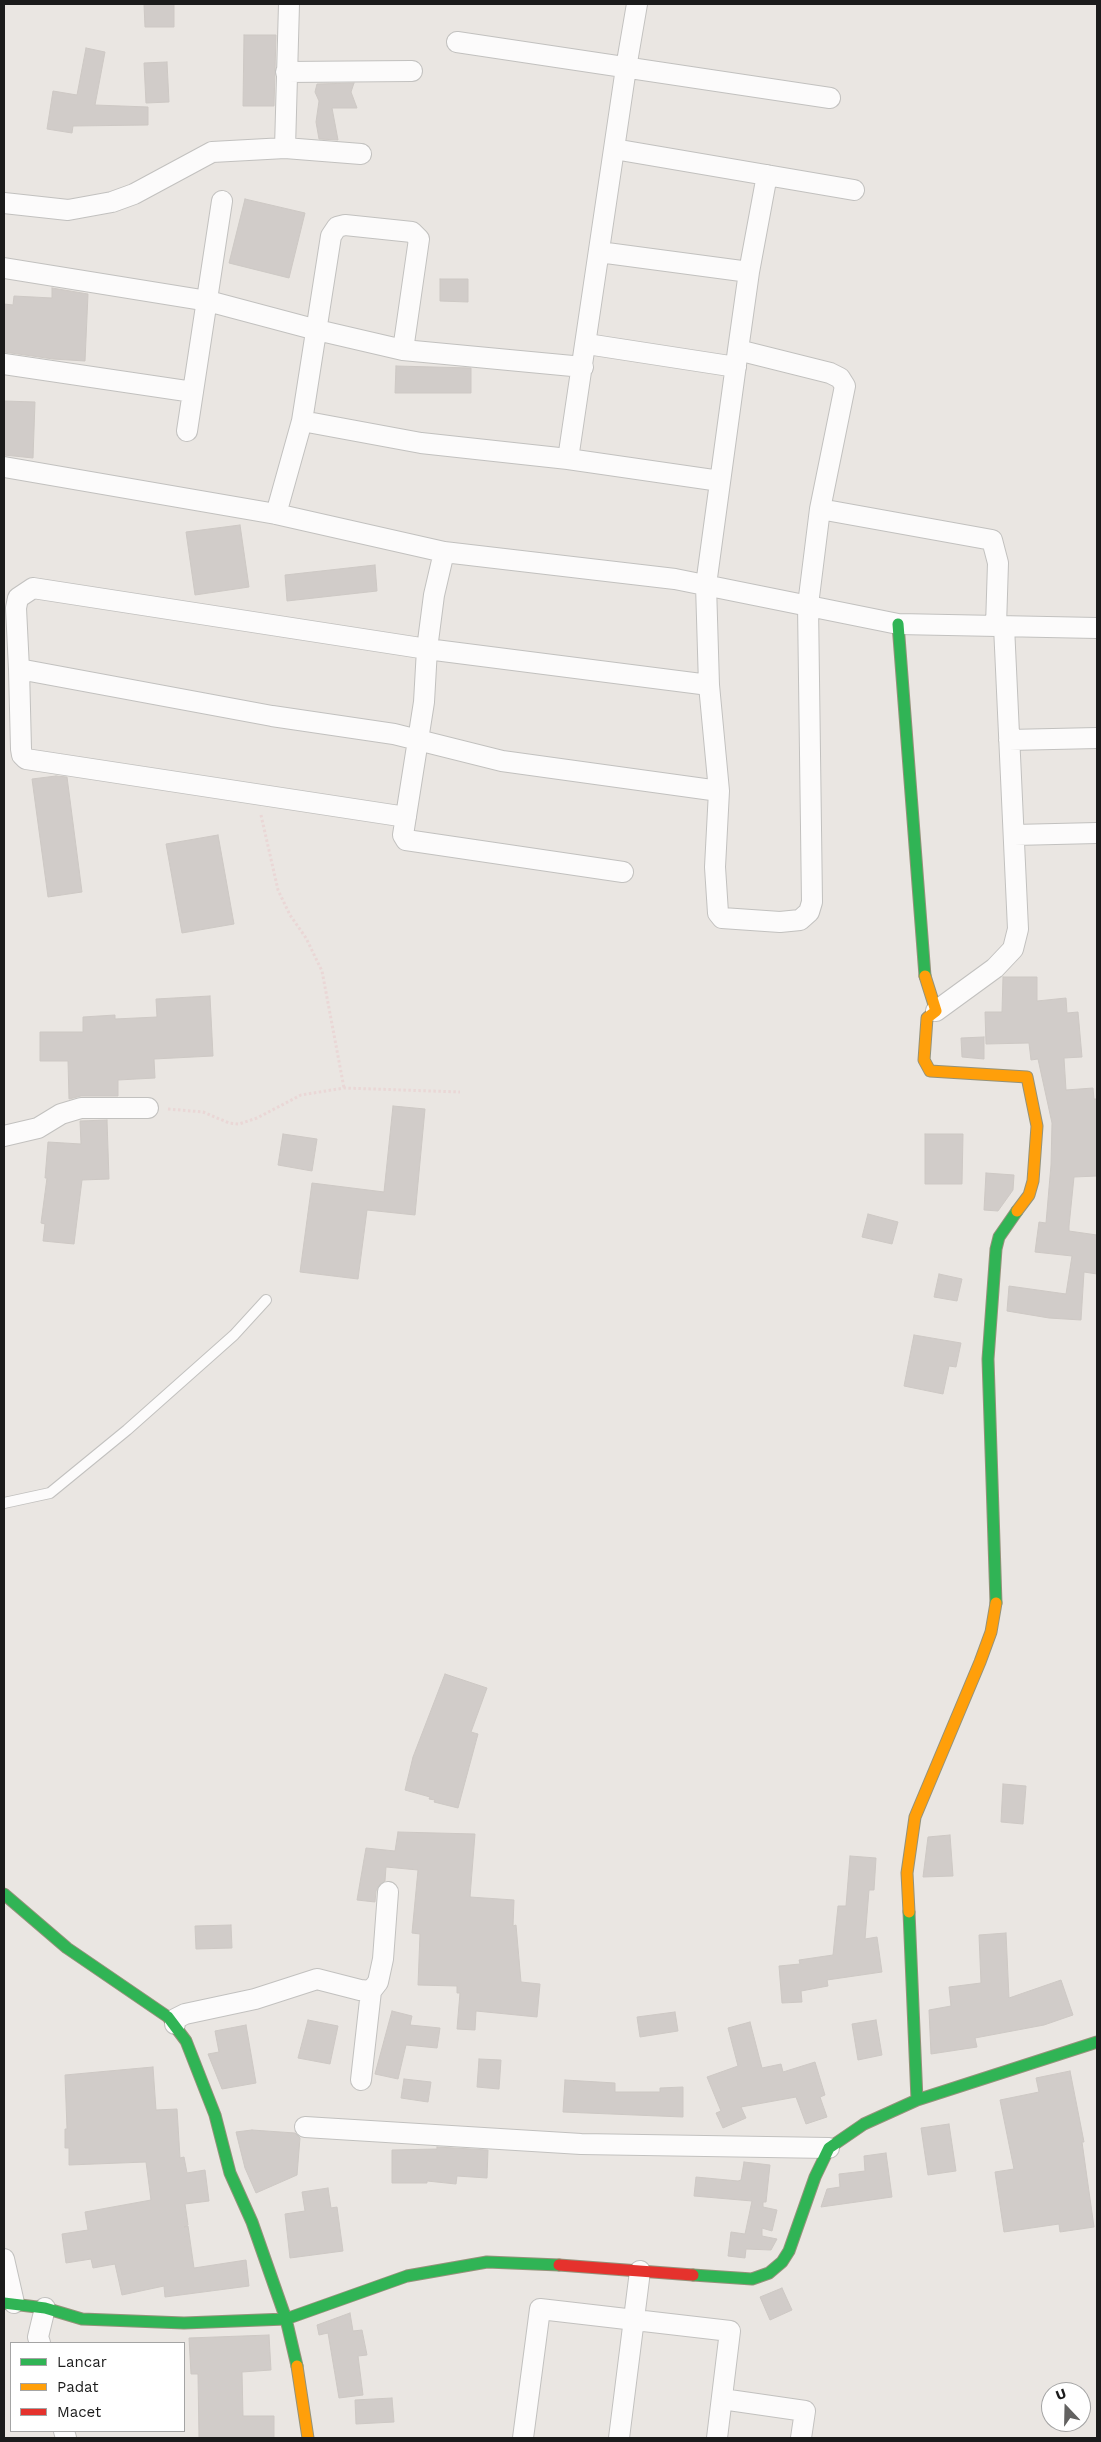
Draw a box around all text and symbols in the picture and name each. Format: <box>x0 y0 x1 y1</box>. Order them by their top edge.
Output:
legend <box>10 2342 185 2432</box>
text: Lancar <box>57 2353 107 2371</box>
text: Padat <box>57 2378 99 2396</box>
north arrow <box>1041 2382 1091 2432</box>
text: U <box>1053 2385 1068 2403</box>
text: Macet <box>57 2403 101 2421</box>

